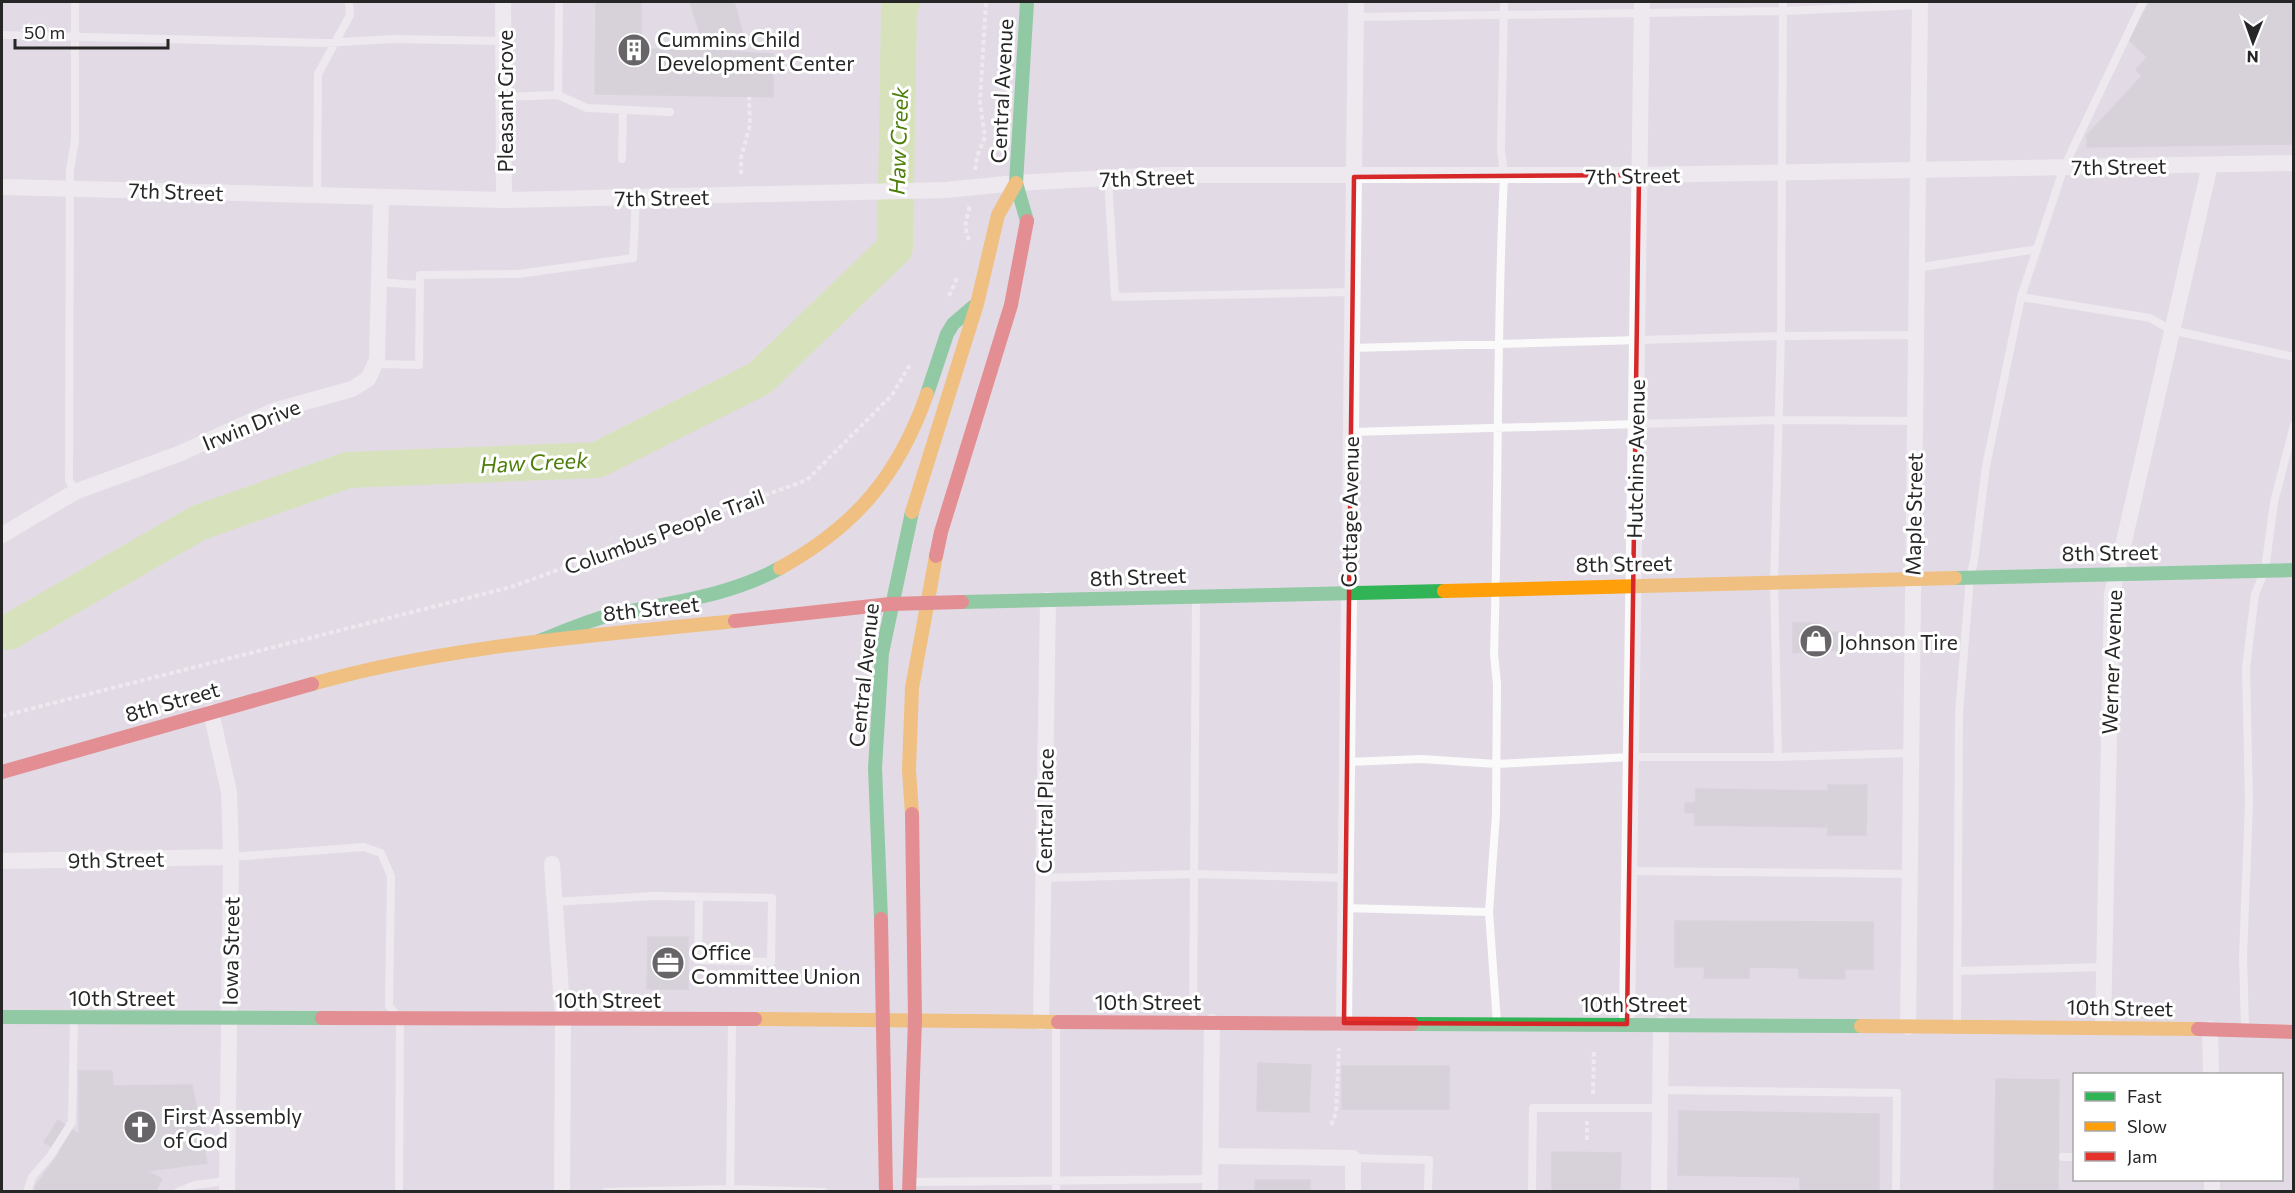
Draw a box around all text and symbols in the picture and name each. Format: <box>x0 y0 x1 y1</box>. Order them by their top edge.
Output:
scale bar <box>15 12 168 50</box>
north arrow <box>2223 12 2283 72</box>
street label: Central Avenue <box>985 18 1017 164</box>
text: 50 m <box>24 21 65 43</box>
place label: Cummins Child Development Center <box>657 26 855 75</box>
street label: Pleasant Grove <box>492 30 517 172</box>
building icon: Cummins Child Development Center <box>616 32 652 68</box>
text: N <box>2247 48 2259 67</box>
water label: Haw Creek <box>883 86 913 195</box>
street label: 7th Street <box>2071 153 2167 179</box>
street label: 7th Street <box>1585 162 1681 188</box>
street label: 7th Street <box>1099 163 1195 191</box>
street label: 7th Street <box>128 177 224 205</box>
street label: 7th Street <box>614 184 710 210</box>
street label: Hutchins Avenue <box>1621 379 1649 539</box>
street label: Irwin Drive <box>198 393 304 455</box>
street label: Cottage Avenue <box>1335 436 1363 588</box>
water label: Haw Creek <box>479 446 590 478</box>
street label: Maple Street <box>1899 452 1927 576</box>
street label: Columbus People Trail <box>561 483 767 579</box>
street label: 8th Street <box>2061 539 2159 565</box>
street label: 8th Street <box>1575 550 1673 576</box>
street label: 8th Street <box>1089 562 1187 590</box>
street label: Werner Avenue <box>2096 589 2126 735</box>
street label: 8th Street <box>602 591 700 625</box>
street label: Central Avenue <box>843 602 883 748</box>
shop icon: Johnson Tire <box>1798 623 1834 659</box>
place label: Johnson Tire <box>1839 629 1958 654</box>
street label: 8th Street <box>122 676 222 726</box>
street label: Central Place <box>1030 748 1058 874</box>
street label: 9th Street <box>67 846 165 872</box>
street label: Iowa Street <box>217 896 243 1006</box>
place label: Office Committee Union <box>691 939 861 988</box>
office icon: Office Committee Union <box>650 945 686 981</box>
street label: 10th Street <box>69 985 175 1010</box>
street label: 10th Street <box>555 987 661 1012</box>
street label: 10th Street <box>1095 989 1201 1014</box>
street label: 10th Street <box>1581 991 1687 1016</box>
street label: 10th Street <box>2066 994 2174 1020</box>
legend <box>2073 1073 2283 1181</box>
text: Fast <box>2127 1085 2162 1107</box>
place label: First Assembly of God <box>163 1103 302 1152</box>
church icon: First Assembly of God <box>122 1109 158 1145</box>
text: Slow <box>2127 1115 2167 1137</box>
text: Jam <box>2127 1145 2157 1167</box>

